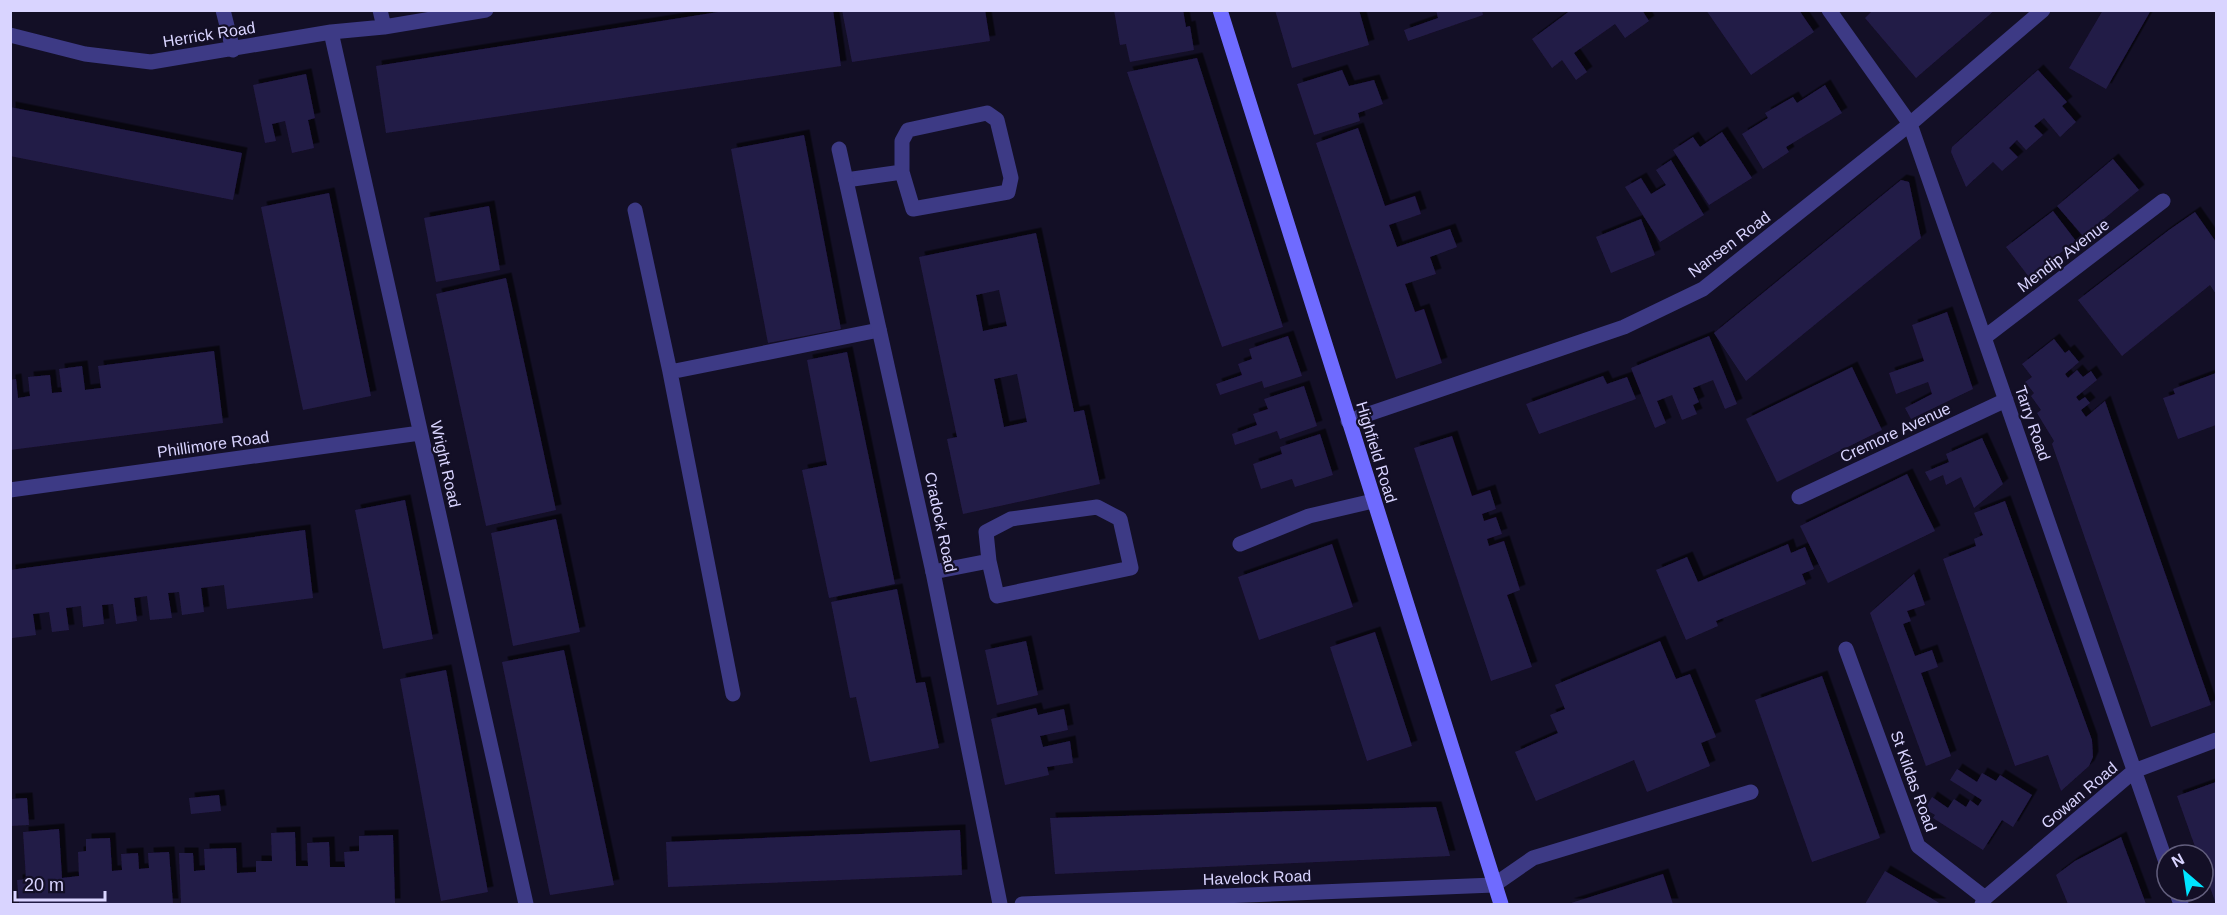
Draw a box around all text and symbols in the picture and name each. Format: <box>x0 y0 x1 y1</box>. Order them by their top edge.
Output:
street label: Herrick Road <box>162 19 257 50</box>
street label: Nansen Road <box>1685 208 1773 281</box>
street label: Mendip Avenue <box>2014 215 2112 295</box>
street label: Tarry Road <box>2012 383 2053 463</box>
street label: Highfield Road <box>1353 399 1400 505</box>
street label: Cremore Avenue <box>1837 399 1953 465</box>
street label: Wright Road <box>427 419 464 509</box>
street label: Phillimore Road <box>156 428 270 461</box>
street label: Cradock Road <box>922 470 959 574</box>
street label: St Kildas Road <box>1887 729 1940 834</box>
street label: Gowan Road <box>2038 759 2121 832</box>
north arrow <box>2155 843 2215 903</box>
text: N <box>2169 850 2187 871</box>
scale bar <box>15 864 105 902</box>
street label: Havelock Road <box>1203 867 1312 888</box>
text: 20 m <box>24 875 64 895</box>

